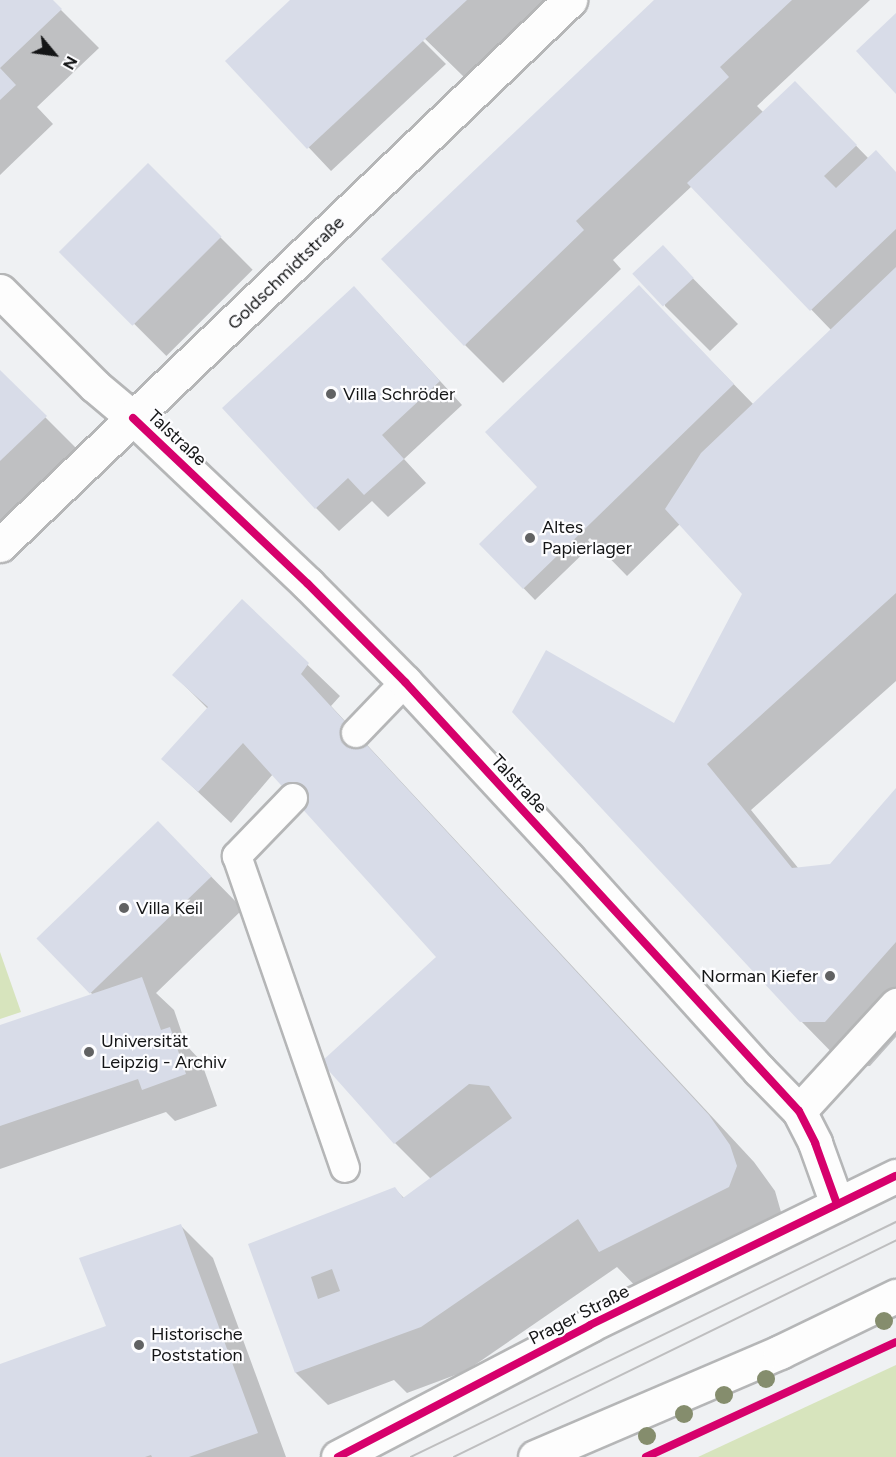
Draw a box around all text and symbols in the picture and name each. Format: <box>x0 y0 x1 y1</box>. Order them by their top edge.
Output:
north arrow <box>24 24 84 84</box>
text: N <box>59 53 81 73</box>
street label: Goldschmidtstraße <box>223 212 349 334</box>
place label: Villa Schröder <box>343 383 455 405</box>
marker: Villa Schröder <box>324 387 338 401</box>
street label: Talstraße <box>143 405 211 471</box>
place label: Altes Papierlager <box>542 517 632 560</box>
marker: Altes Papierlager <box>523 531 537 545</box>
street label: Talstraße <box>486 750 552 818</box>
place label: Villa Keil <box>136 897 203 919</box>
marker: Villa Keil <box>117 901 131 915</box>
place label: Norman Kiefer <box>701 965 818 987</box>
marker: Norman Kiefer <box>823 969 837 983</box>
place label: Universität Leipzig - Archiv <box>101 1031 227 1074</box>
marker: Universität Leipzig - Archiv <box>82 1045 96 1059</box>
street label: Prager Straße <box>525 1280 633 1350</box>
place label: Historische Poststation <box>151 1324 243 1366</box>
marker: Historische Poststation <box>132 1338 146 1352</box>

